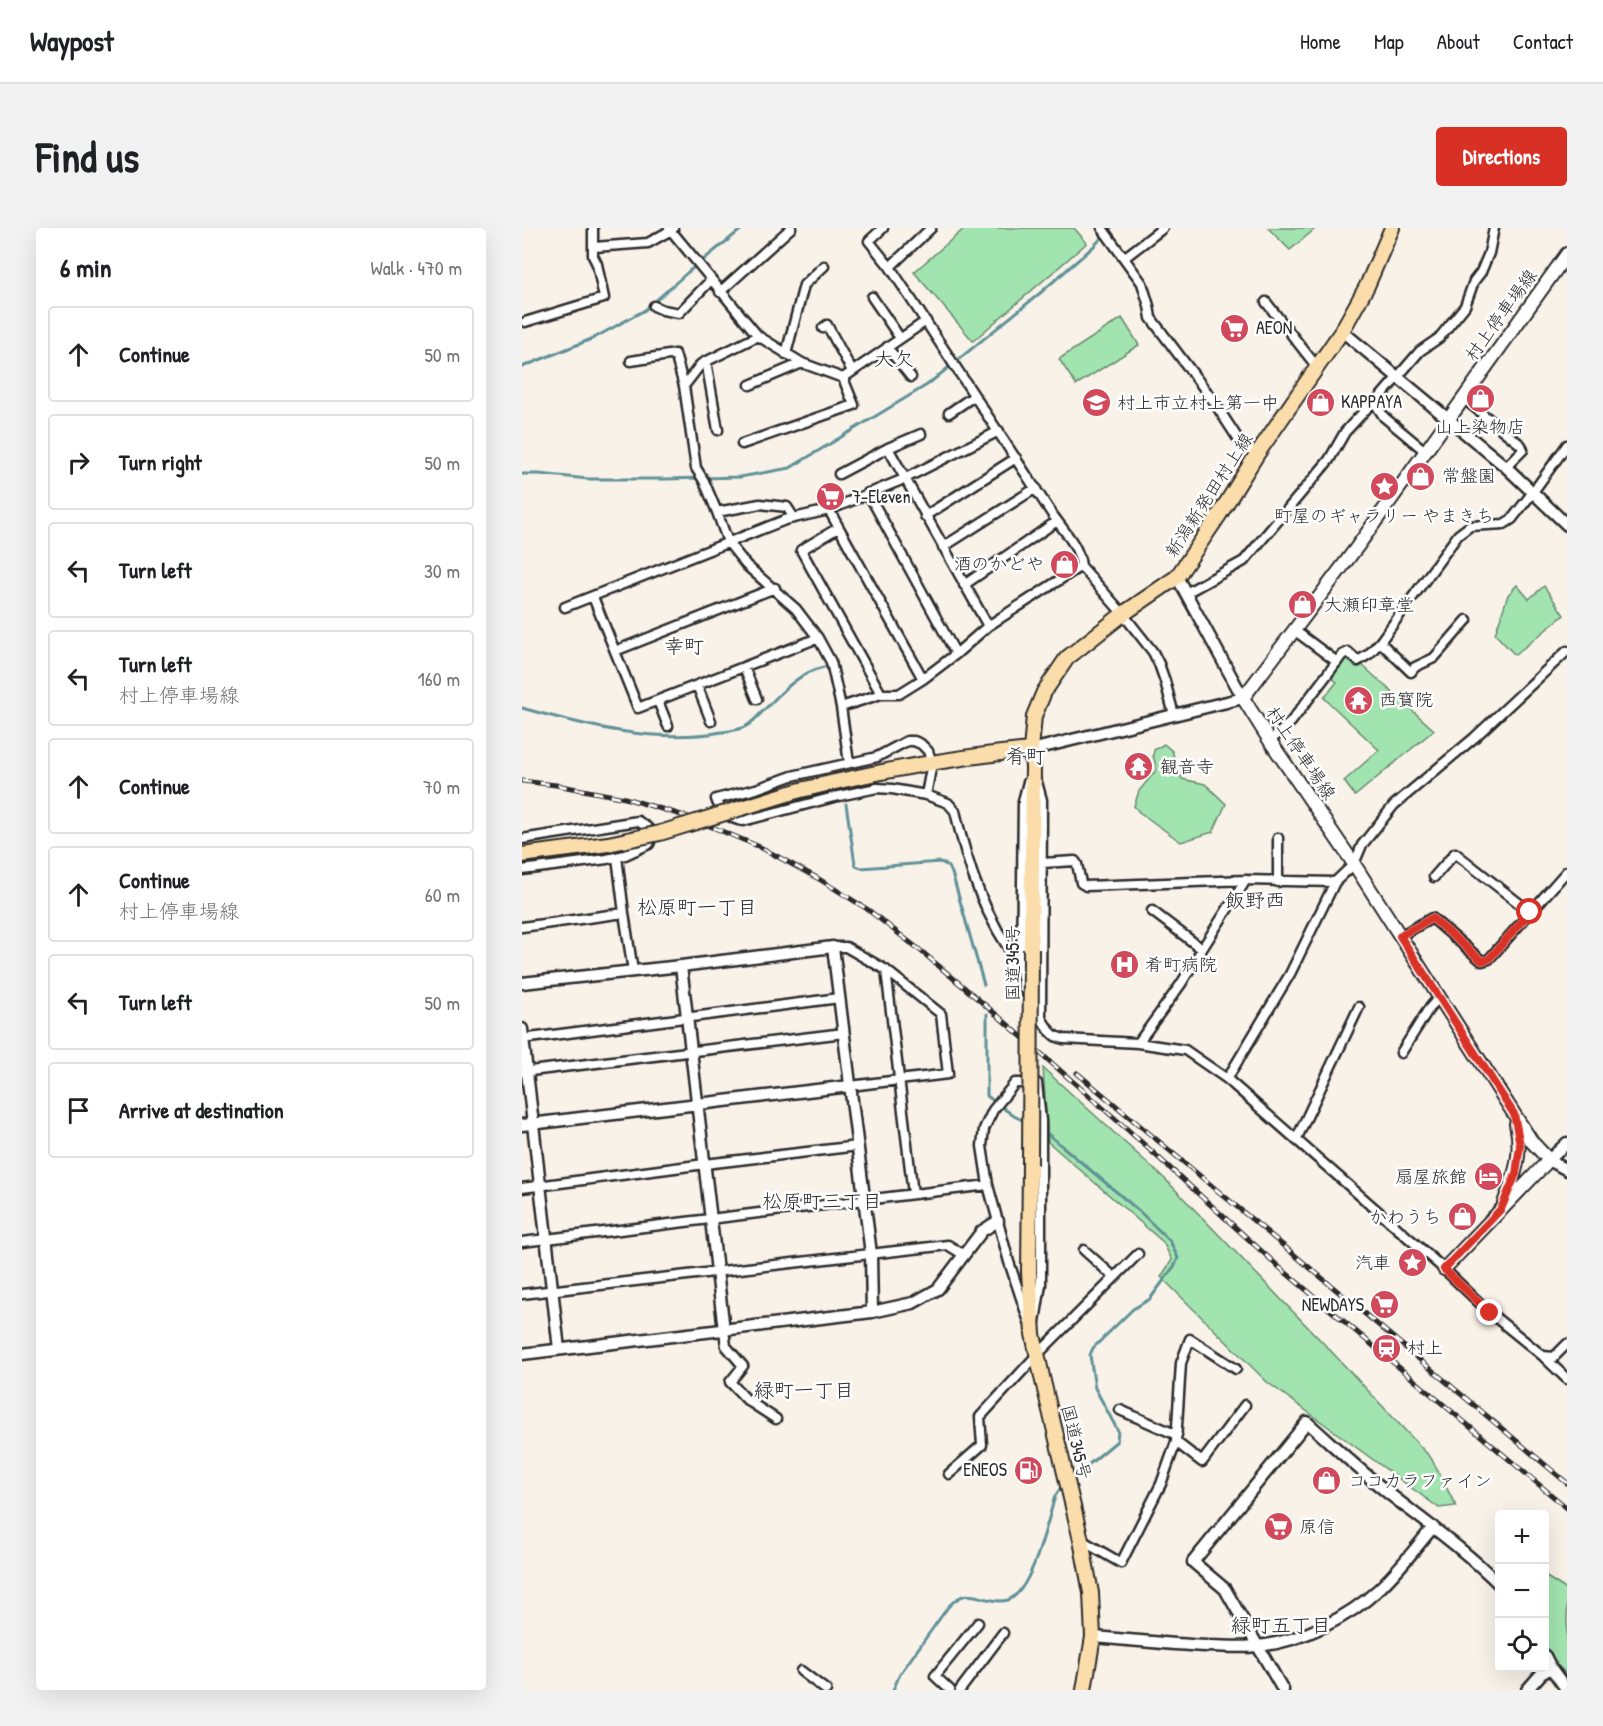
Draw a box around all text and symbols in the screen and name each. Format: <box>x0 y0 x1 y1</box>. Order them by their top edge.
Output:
text: Waypost <box>30 22 114 60</box>
text: Home <box>1300 27 1341 56</box>
text: Map <box>1374 27 1404 56</box>
text: About <box>1437 27 1480 56</box>
text: Contact <box>1513 27 1573 56</box>
button: Directions <box>1436 127 1567 186</box>
text: Find us <box>36 128 139 185</box>
text: 6 min <box>60 250 112 285</box>
text: Walk · 470 m <box>370 254 462 281</box>
street label: 村上停車場線 <box>1459 264 1542 366</box>
supermarket icon: AEON <box>1219 312 1251 344</box>
place label: AEON <box>1256 315 1292 340</box>
icon: ahead <box>62 338 95 371</box>
text: Continue <box>119 339 190 369</box>
text: 50 m <box>424 341 460 368</box>
district label: 大欠 <box>874 345 914 372</box>
shop icon: 山上染物店 <box>1464 382 1496 414</box>
shop icon: KAPPAYA <box>1304 386 1336 418</box>
school or university icon: 村上市立村上第一中 <box>1080 387 1112 419</box>
place label: KAPPAYA <box>1341 389 1402 414</box>
place label: 村上市立村上第一中 <box>1117 390 1279 415</box>
place label: 山上染物店 <box>1435 414 1525 439</box>
street label: 新潟新発田村上線 <box>1159 428 1258 562</box>
icon: right <box>62 446 95 479</box>
text: Turn right <box>119 447 202 477</box>
text: 50 m <box>424 449 460 476</box>
shop icon: 常盤園 <box>1405 460 1437 492</box>
place label: 常盤園 <box>1442 463 1496 488</box>
place icon: 町屋のギャラリー やまきち <box>1368 471 1400 503</box>
supermarket icon: 7-Eleven <box>815 481 847 513</box>
place label: 7-Eleven <box>852 484 911 509</box>
place label: 町屋のギャラリー やまきち <box>1274 503 1494 528</box>
shop icon: 酒のかどや <box>1049 548 1081 580</box>
place label: 酒のかどや <box>953 551 1044 576</box>
icon: left <box>62 554 95 587</box>
text: Turn left <box>119 555 192 585</box>
text: 30 m <box>424 557 460 584</box>
shop icon: 大瀬印章堂 <box>1287 589 1319 621</box>
place label: 大瀬印章堂 <box>1324 592 1414 617</box>
district label: 幸町 <box>664 632 704 659</box>
text: Turn left <box>119 649 192 679</box>
icon: left <box>62 662 95 695</box>
text: 160 m <box>418 665 460 692</box>
text: 村上停車場線 <box>119 681 239 708</box>
temple icon: 西寳院 <box>1342 684 1374 716</box>
place label: 西寳院 <box>1379 687 1433 712</box>
street label: 村上停車場線 <box>1261 701 1342 804</box>
district label: 肴町 <box>1006 742 1046 769</box>
temple icon: 観音寺 <box>1123 751 1155 783</box>
place label: 観音寺 <box>1160 754 1214 779</box>
icon: ahead <box>62 770 95 803</box>
text: Continue <box>119 771 190 801</box>
text: 70 m <box>423 773 460 800</box>
text: Continue <box>119 865 190 895</box>
icon: ahead <box>62 878 95 911</box>
text: 60 m <box>425 881 460 908</box>
district label: 飯野西 <box>1225 886 1285 913</box>
district label: 松原町一丁目 <box>637 893 757 920</box>
text: 村上停車場線 <box>119 897 239 924</box>
route start <box>1516 898 1542 924</box>
street label: 国道345号 <box>1000 925 1025 1001</box>
hospital icon: 肴町病院 <box>1108 949 1140 981</box>
place label: 肴町病院 <box>1145 952 1217 977</box>
icon: left <box>62 986 95 1019</box>
text: Turn left <box>119 987 192 1017</box>
text: 50 m <box>424 989 460 1016</box>
icon: arrive <box>62 1094 95 1127</box>
text: Arrive at destination <box>119 1095 284 1125</box>
hotel icon: 扇屋旅館 <box>1472 1161 1504 1193</box>
place label: 扇屋旅館 <box>1395 1164 1467 1189</box>
district label: 松原町三丁目 <box>762 1187 882 1214</box>
shop icon: かわうち <box>1446 1201 1478 1233</box>
place label: かわうち <box>1369 1204 1441 1229</box>
place icon: 汽車 <box>1396 1247 1428 1279</box>
place label: 汽車 <box>1355 1250 1391 1275</box>
supermarket icon: NEWDAYS <box>1369 1289 1401 1321</box>
place label: NEWDAYS <box>1302 1292 1364 1317</box>
route end <box>1476 1299 1502 1325</box>
station icon: 村上 <box>1370 1332 1402 1364</box>
place label: 村上 <box>1407 1335 1443 1360</box>
district label: 緑町一丁目 <box>754 1376 854 1403</box>
street label: 国道345号 <box>1055 1402 1098 1482</box>
fuel station icon: ENEOS <box>1012 1454 1044 1486</box>
place label: ENEOS <box>963 1457 1007 1482</box>
shop icon: ココカラファイン <box>1311 1465 1343 1497</box>
place label: ココカラファイン <box>1348 1468 1492 1493</box>
map controls <box>1495 1510 1549 1672</box>
button: + <box>1495 1510 1549 1564</box>
supermarket icon: 原信 <box>1262 1511 1294 1543</box>
place label: 原信 <box>1299 1514 1335 1539</box>
button: − <box>1495 1564 1549 1618</box>
district label: 緑町五丁目 <box>1231 1611 1331 1638</box>
button: locate <box>1495 1618 1549 1672</box>

